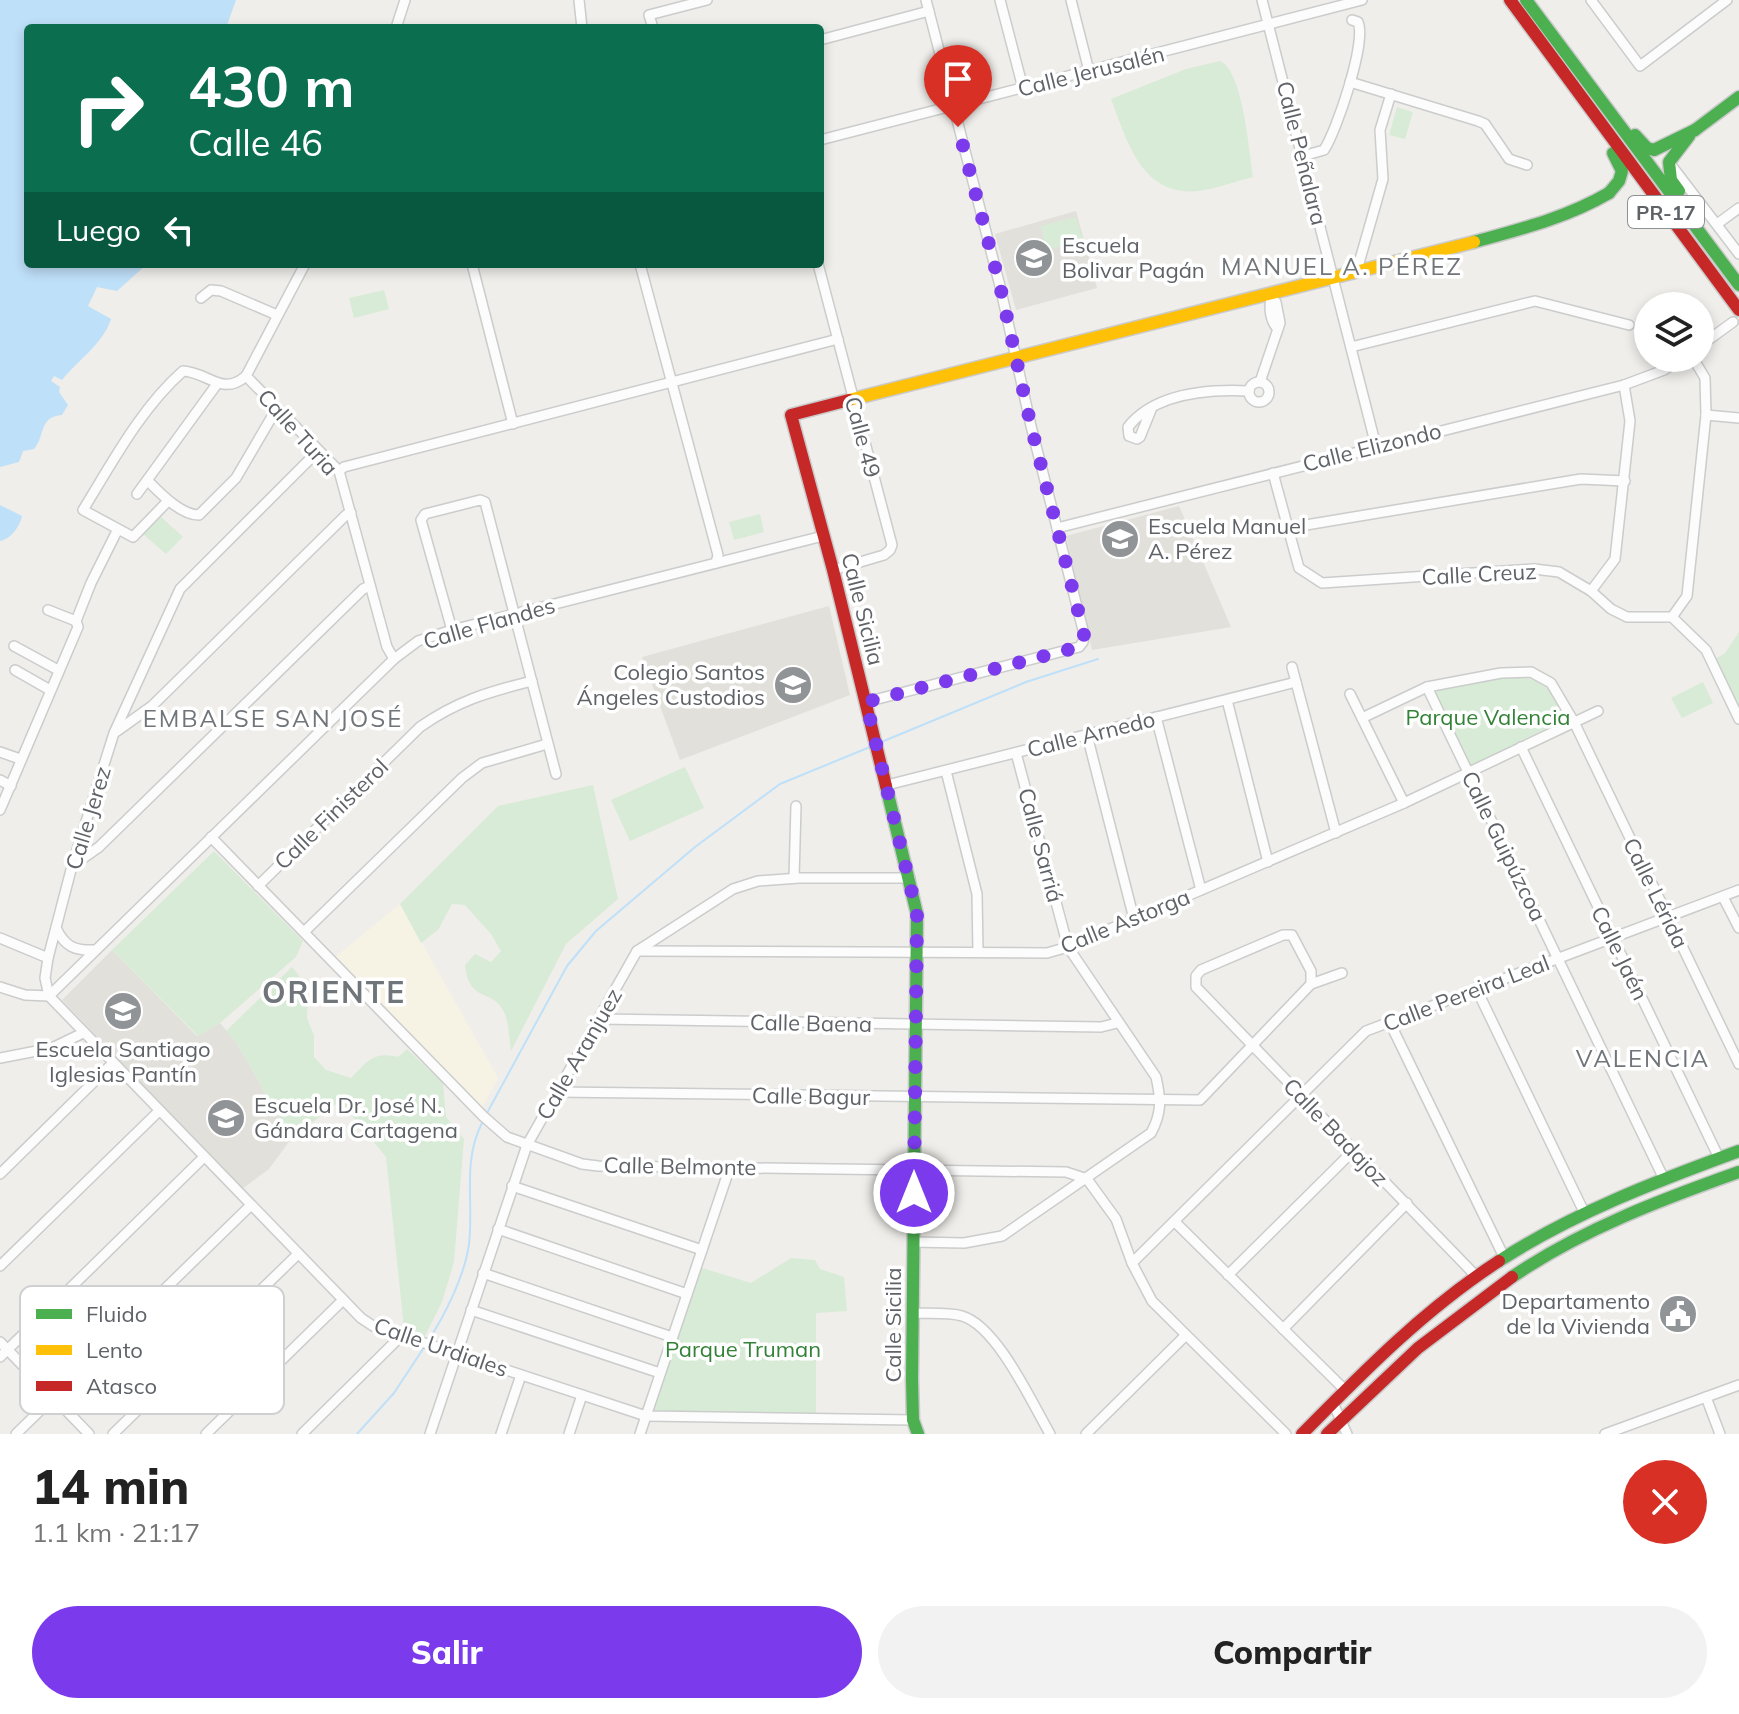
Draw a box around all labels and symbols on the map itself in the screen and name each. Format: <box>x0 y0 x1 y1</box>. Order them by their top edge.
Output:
street label: Calle Jerusalén <box>1015 39 1167 103</box>
pin <box>924 45 992 127</box>
street label: Calle Peñalara <box>1271 78 1333 228</box>
road number: PR-17 <box>1628 196 1704 228</box>
place label: Escuela Bolivar Pagán <box>1062 231 1205 284</box>
school or university icon: Escuela Bolivar Pagán <box>1013 237 1055 279</box>
district label: MANUEL A. PÉREZ <box>1221 251 1463 281</box>
street label: Calle Turia <box>252 383 344 481</box>
street label: Calle 49 <box>839 394 887 480</box>
street label: Calle Elizondo <box>1300 416 1444 478</box>
place label: Escuela Manuel A. Pérez <box>1148 512 1306 565</box>
school or university icon: Escuela Manuel A. Pérez <box>1099 518 1141 560</box>
street label: Calle Sicilia <box>836 550 890 668</box>
street label: Calle Creuz <box>1421 557 1537 591</box>
street label: Calle Flandes <box>420 591 558 655</box>
place label: Colegio Santos Ángeles Custodios <box>576 658 765 711</box>
school or university icon: Colegio Santos Ángeles Custodios <box>772 664 814 706</box>
district label: EMBALSE SAN JOSÉ <box>143 703 403 733</box>
park label: Parque Valencia <box>1405 703 1571 731</box>
street label: Calle Arnedo <box>1024 705 1158 763</box>
street label: Calle Finisterol <box>268 753 394 875</box>
street label: Calle Jerez <box>59 763 117 873</box>
street label: Calle Guipúzcoa <box>1456 766 1552 926</box>
street label: Calle Sarriá <box>1012 785 1070 905</box>
street label: Calle Lérida <box>1617 833 1695 953</box>
street label: Calle Astorga <box>1056 882 1194 960</box>
street label: Calle Jaén <box>1585 901 1655 1005</box>
street label: Calle Pereira Leal <box>1379 948 1553 1038</box>
district label: ORIENTE <box>262 973 406 1011</box>
street label: Calle Aranjuez <box>530 983 628 1125</box>
school or university icon: Escuela Santiago Iglesias Pantín <box>102 990 144 1032</box>
street label: Calle Baena <box>750 1008 872 1038</box>
place label: Escuela Santiago Iglesias Pantín <box>35 1035 211 1088</box>
district label: VALENCIA <box>1576 1043 1710 1073</box>
street label: Calle Badajoz <box>1277 1072 1395 1192</box>
street label: Calle Bagur <box>752 1081 870 1111</box>
place label: Escuela Dr. José N. Gándara Cartagena <box>254 1091 458 1144</box>
school or university icon: Escuela Dr. José N. Gándara Cartagena <box>205 1097 247 1139</box>
street label: Calle Belmonte <box>603 1151 757 1181</box>
position arrow <box>872 1151 956 1235</box>
street label: Calle Sicilia <box>879 1268 907 1382</box>
legend <box>20 1286 284 1414</box>
place label: Departamento de la Vivienda <box>1501 1287 1650 1340</box>
public building icon: Departamento de la Vivienda <box>1657 1293 1699 1335</box>
text: Fluido <box>86 1300 147 1328</box>
street label: Calle Urdiales <box>370 1311 512 1383</box>
park label: Parque Truman <box>665 1335 821 1363</box>
text: Lento <box>86 1336 143 1364</box>
text: Atasco <box>86 1372 157 1400</box>

